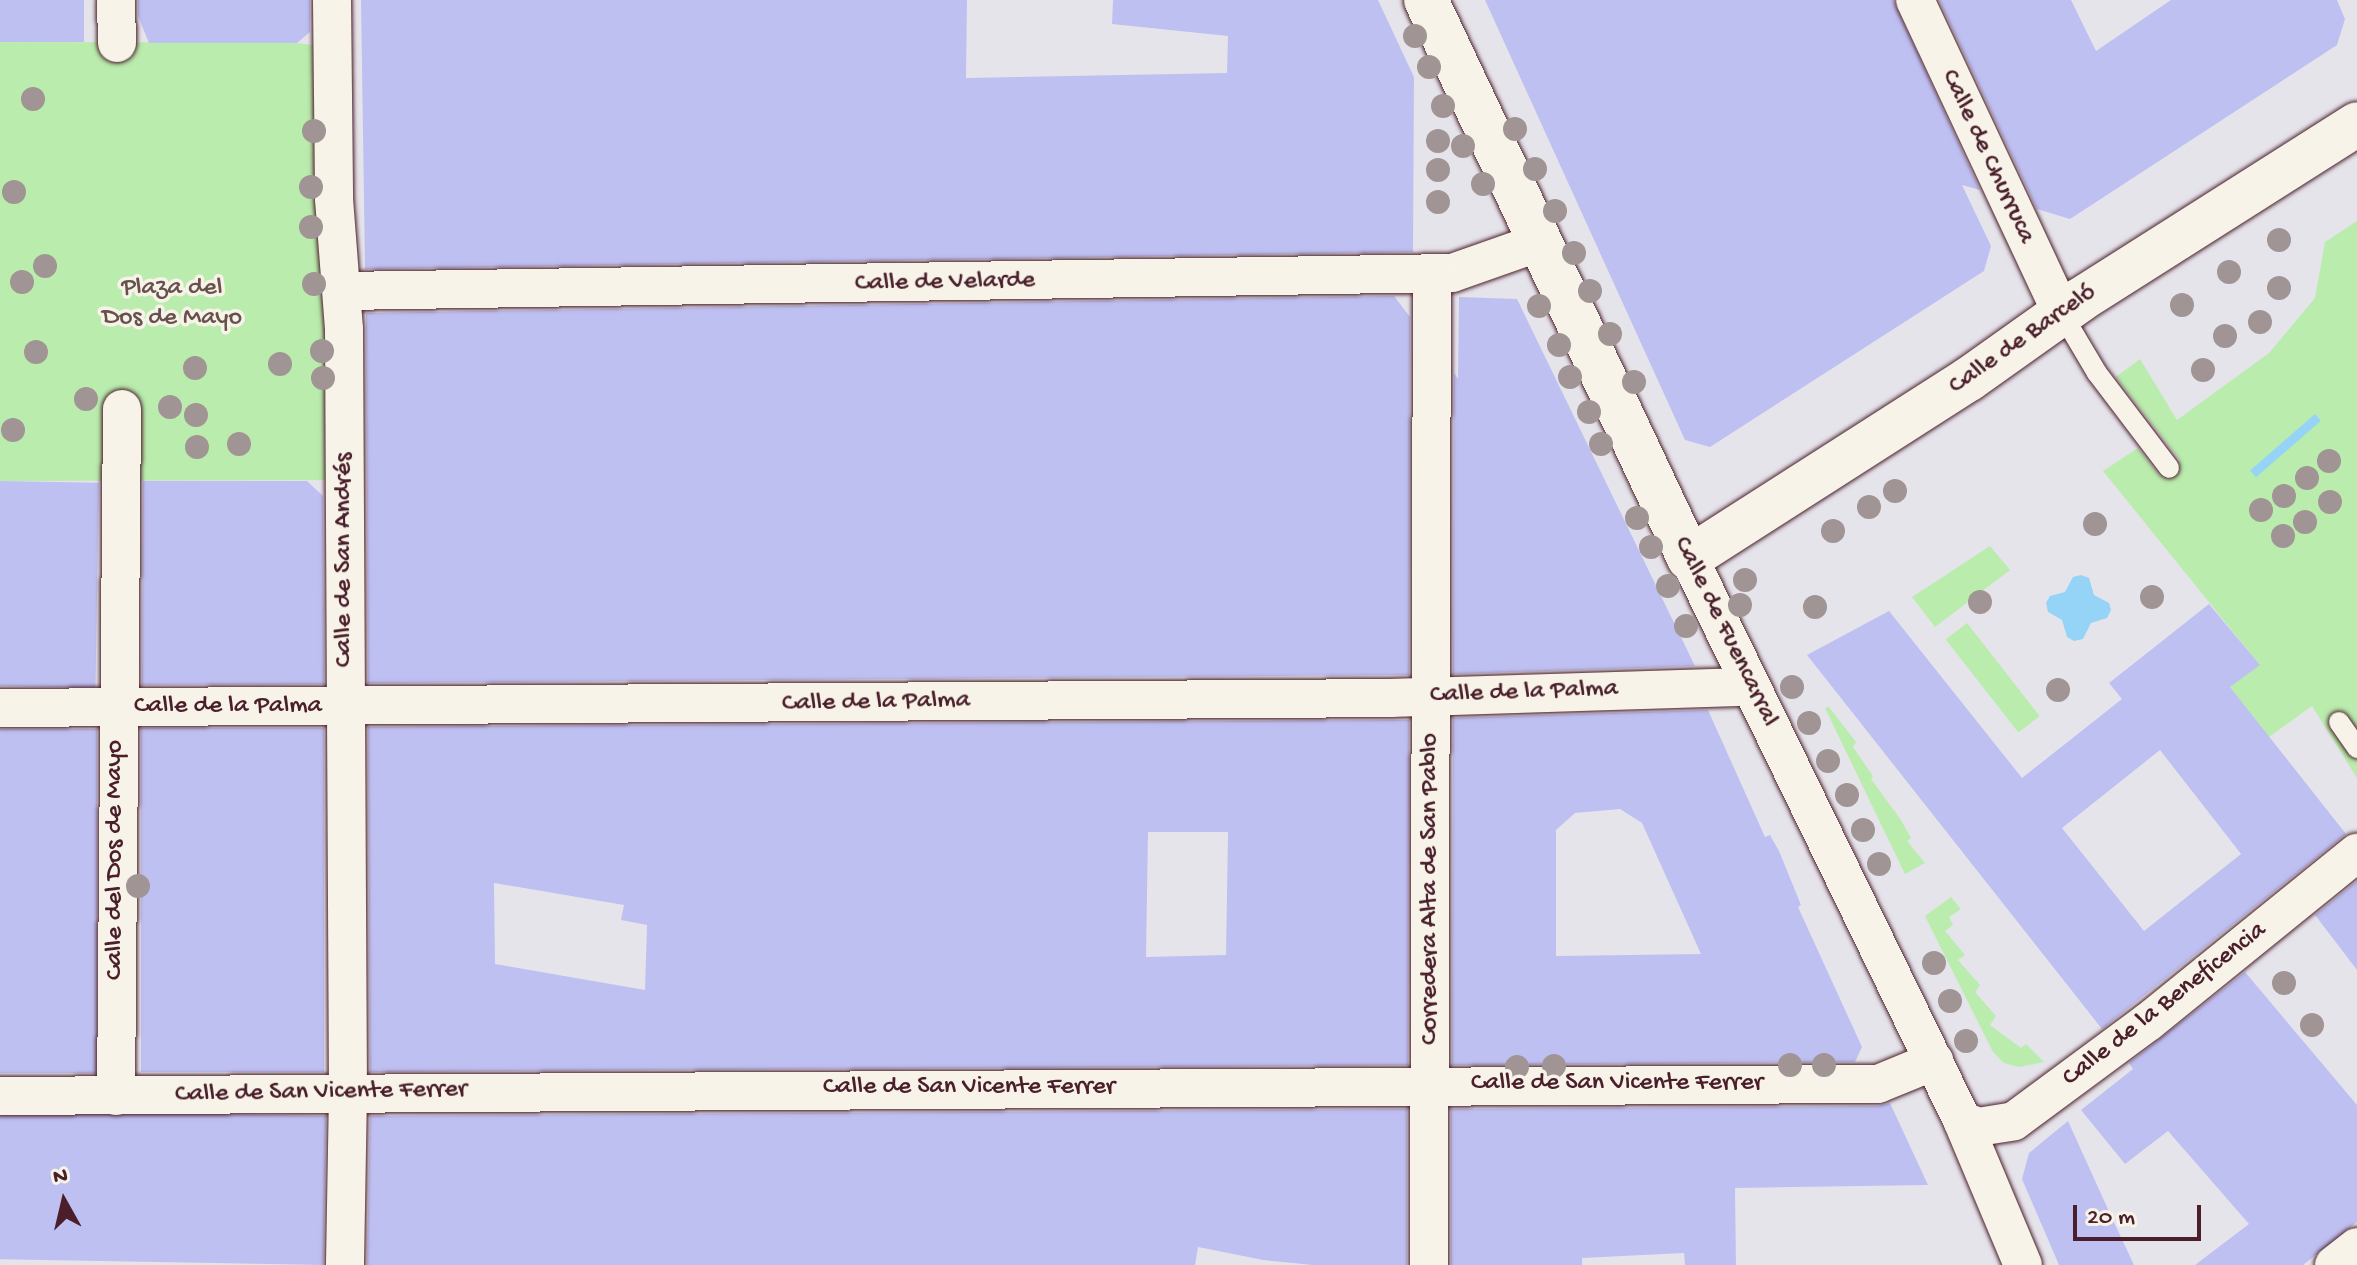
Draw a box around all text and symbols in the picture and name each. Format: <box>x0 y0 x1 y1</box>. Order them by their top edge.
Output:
street label: Calle de Churruca <box>1933 65 2041 249</box>
street label: Calle de Velarde <box>855 266 1035 300</box>
park label: Plaza del Dos de Mayo <box>102 273 242 334</box>
street label: Calle de Barceló <box>1943 278 2103 402</box>
street label: Calle de San Andrés <box>329 453 361 667</box>
street label: Calle de Fuencarral <box>1665 532 1785 732</box>
street label: Calle de la Palma <box>1429 674 1619 712</box>
street label: Calle de la Palma <box>782 686 970 720</box>
street label: Calle de la Palma <box>134 691 322 723</box>
street label: Corredera Alta de San Pablo <box>1415 733 1447 1045</box>
street label: Calle del Dos de Mayo <box>100 740 132 980</box>
street label: Calle de la Beneficencia <box>2057 916 2273 1094</box>
street label: Calle de San Vicente Ferrer <box>1471 1068 1763 1100</box>
street label: Calle de San Vicente Ferrer <box>823 1072 1115 1104</box>
street label: Calle de San Vicente Ferrer <box>175 1075 467 1111</box>
north arrow <box>24 1161 104 1241</box>
text: N <box>52 1163 70 1191</box>
scale bar <box>2077 1189 2205 1239</box>
text: 20 m <box>2087 1204 2135 1233</box>

